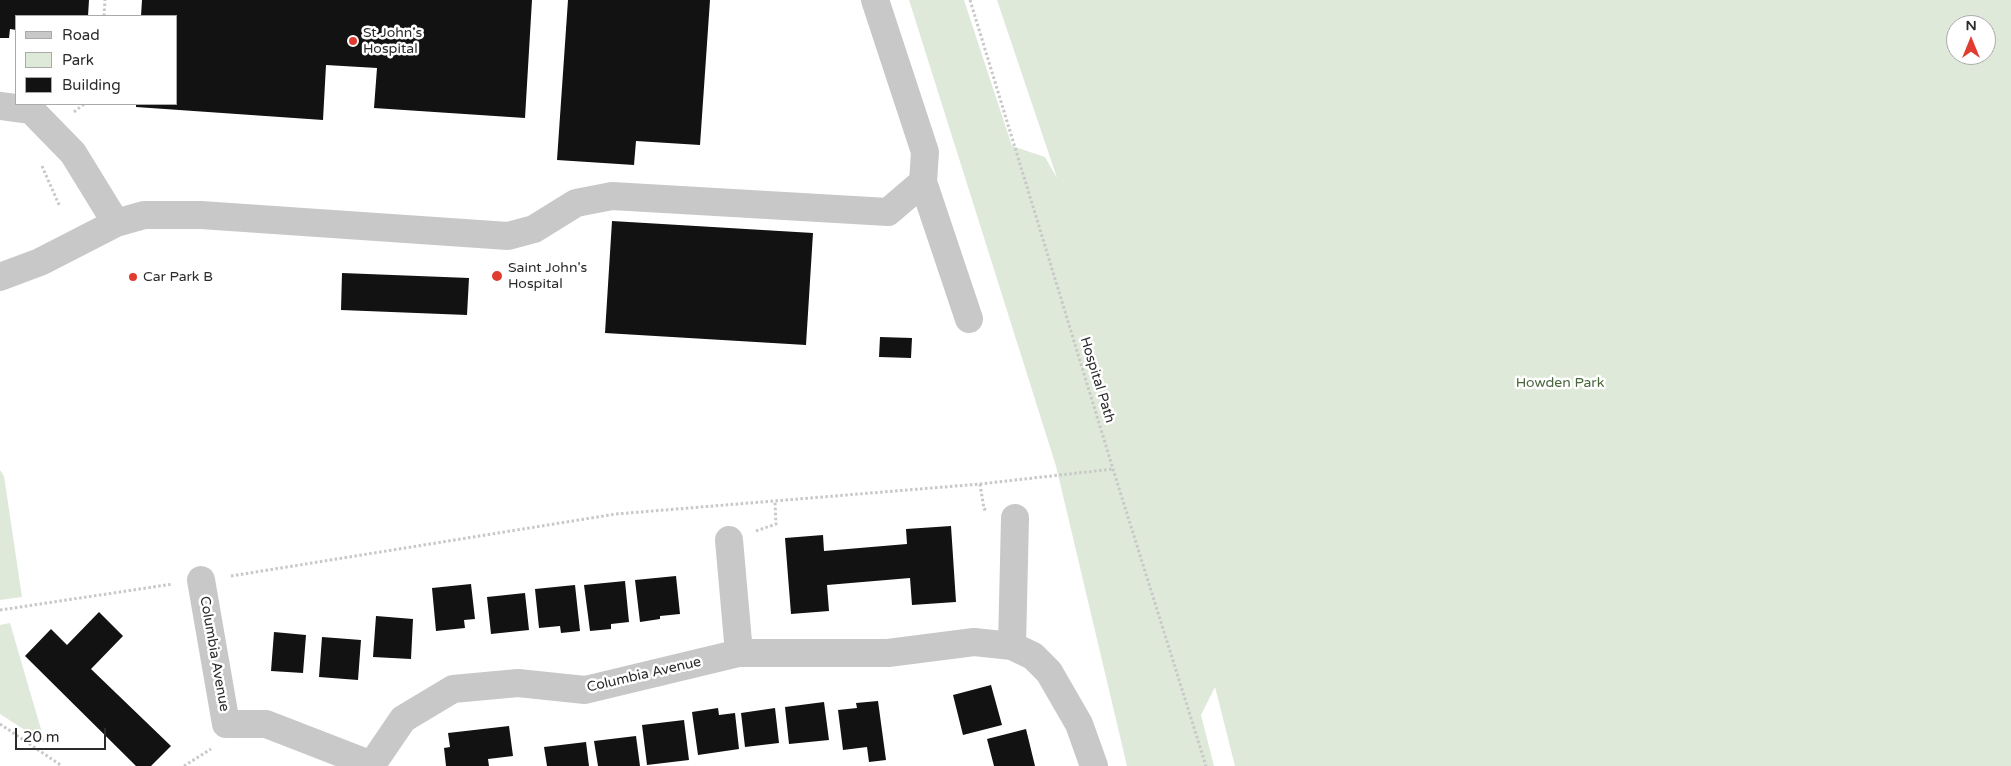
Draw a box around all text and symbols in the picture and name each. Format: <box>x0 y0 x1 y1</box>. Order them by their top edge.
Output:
legend <box>15 15 178 105</box>
north arrow <box>1946 15 1996 65</box>
text: N <box>1965 17 1977 34</box>
place label: St John's Hospital <box>363 25 422 58</box>
text: Road <box>62 26 100 44</box>
marker: St John's Hospital <box>347 35 359 47</box>
text: Park <box>62 51 94 69</box>
text: Building <box>62 76 121 94</box>
place label: Saint John's Hospital <box>508 260 587 292</box>
place label: Car Park B <box>143 269 213 285</box>
marker: Saint John's Hospital <box>490 269 504 283</box>
marker: Car Park B <box>127 271 139 283</box>
street label: Hospital Path <box>1076 335 1118 425</box>
park label: Howden Park <box>1516 375 1604 391</box>
street label: Columbia Avenue <box>196 595 232 713</box>
street label: Columbia Avenue <box>585 654 703 696</box>
scale bar <box>18 718 109 750</box>
text: 20 m <box>23 728 60 746</box>

